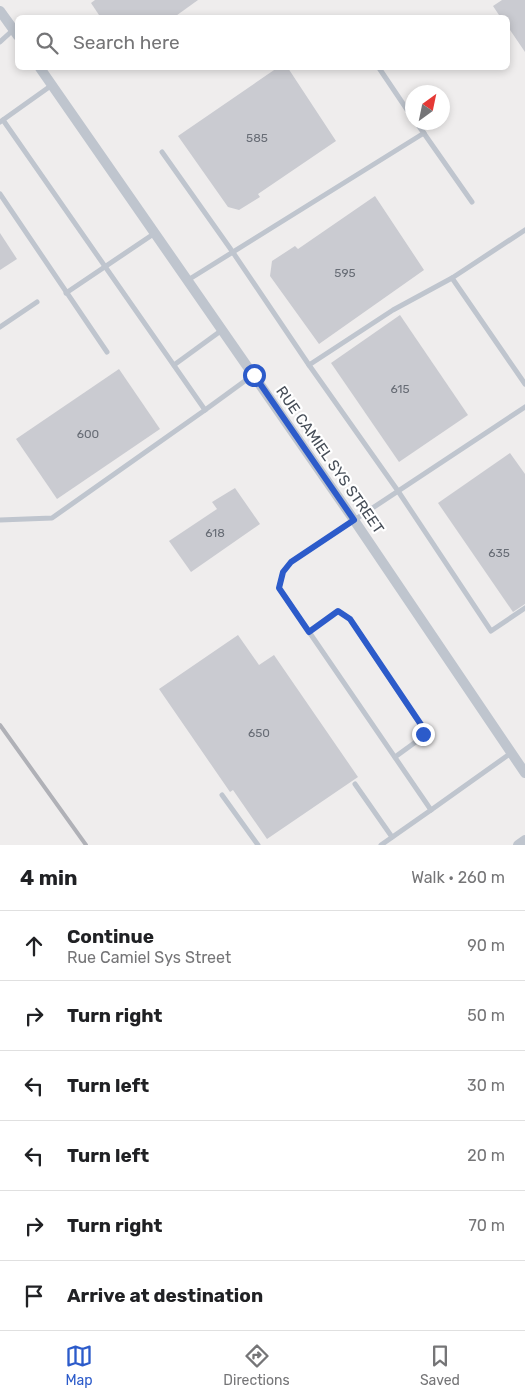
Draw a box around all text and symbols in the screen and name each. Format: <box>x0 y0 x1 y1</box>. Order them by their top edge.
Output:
search box <box>15 15 510 70</box>
icon: search <box>33 29 61 57</box>
text: Search here <box>73 31 180 54</box>
north arrow <box>405 85 450 130</box>
house number: 585 <box>246 131 268 145</box>
house number: 595 <box>334 266 356 280</box>
route start <box>243 364 266 387</box>
house number: 615 <box>390 382 410 396</box>
street label: RUE CAMIEL SYS STREET <box>272 383 388 537</box>
house number: 600 <box>77 427 99 441</box>
house number: 618 <box>205 526 225 540</box>
house number: 635 <box>488 546 510 560</box>
route end <box>412 723 435 746</box>
house number: 650 <box>248 726 270 740</box>
text: 4 min <box>20 865 78 890</box>
text: Walk · 260 m <box>411 868 505 887</box>
text: Continue <box>67 925 154 948</box>
icon: ahead <box>20 932 48 960</box>
text: 90 m <box>467 936 505 955</box>
text: Rue Camiel Sys Street <box>67 948 231 967</box>
icon: right <box>20 1002 48 1030</box>
text: Turn right <box>67 1004 162 1027</box>
text: 50 m <box>467 1006 505 1025</box>
icon: left <box>20 1072 48 1100</box>
text: Turn left <box>67 1074 149 1097</box>
text: 30 m <box>467 1076 505 1095</box>
icon: left <box>20 1142 48 1170</box>
text: Turn left <box>67 1144 149 1167</box>
text: 20 m <box>467 1146 505 1165</box>
icon: right <box>20 1212 48 1240</box>
text: Turn right <box>67 1214 162 1237</box>
text: 70 m <box>468 1216 505 1235</box>
icon: arrive <box>20 1282 48 1310</box>
text: Arrive at destination <box>67 1284 263 1307</box>
tab: Map <box>65 1342 93 1389</box>
tab: Directions <box>223 1342 290 1389</box>
tab: Saved <box>420 1342 460 1389</box>

